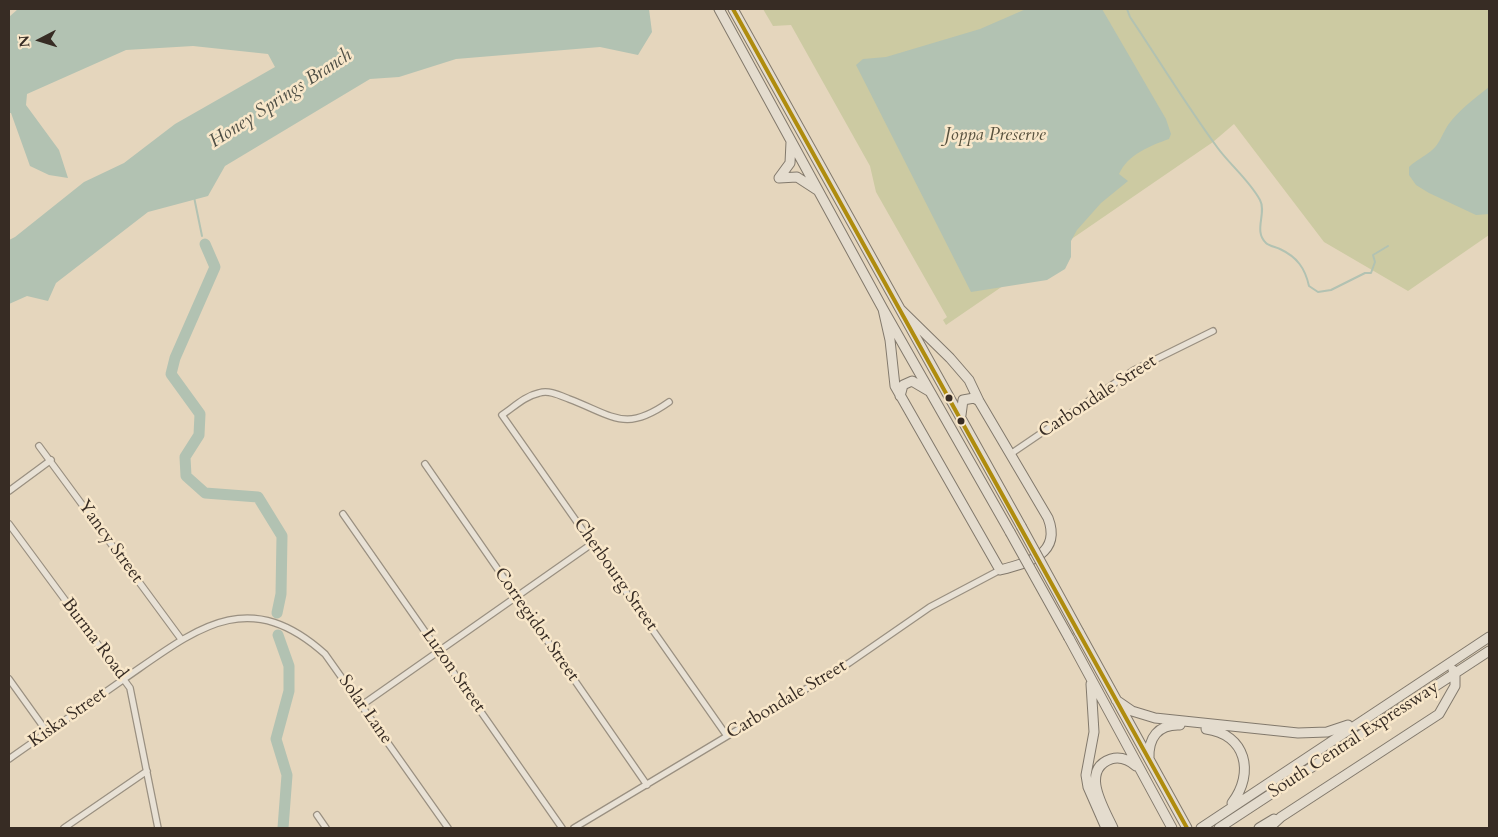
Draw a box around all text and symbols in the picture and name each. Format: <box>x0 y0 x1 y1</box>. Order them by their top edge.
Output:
north arrow <box>15 15 65 65</box>
text: N <box>15 34 35 48</box>
water label: Honey Springs Branch <box>205 44 357 154</box>
park label: Joppa Preserve <box>944 125 1046 147</box>
street label: Carbondale Street <box>1035 351 1161 443</box>
unlabelled marker <box>944 393 954 403</box>
unlabelled marker <box>956 416 966 426</box>
street label: Yancy Street <box>73 496 147 588</box>
street label: Cherbourg Street <box>568 515 662 635</box>
street label: Corregidor Street <box>489 564 583 686</box>
street label: Burma Road <box>56 594 132 684</box>
street label: Luzon Street <box>416 625 490 717</box>
street label: Carbondale Street <box>723 656 851 744</box>
street label: Solar Lane <box>333 671 397 749</box>
street label: South Central Expressway <box>1265 677 1443 803</box>
street label: Kiska Street <box>25 683 111 753</box>

